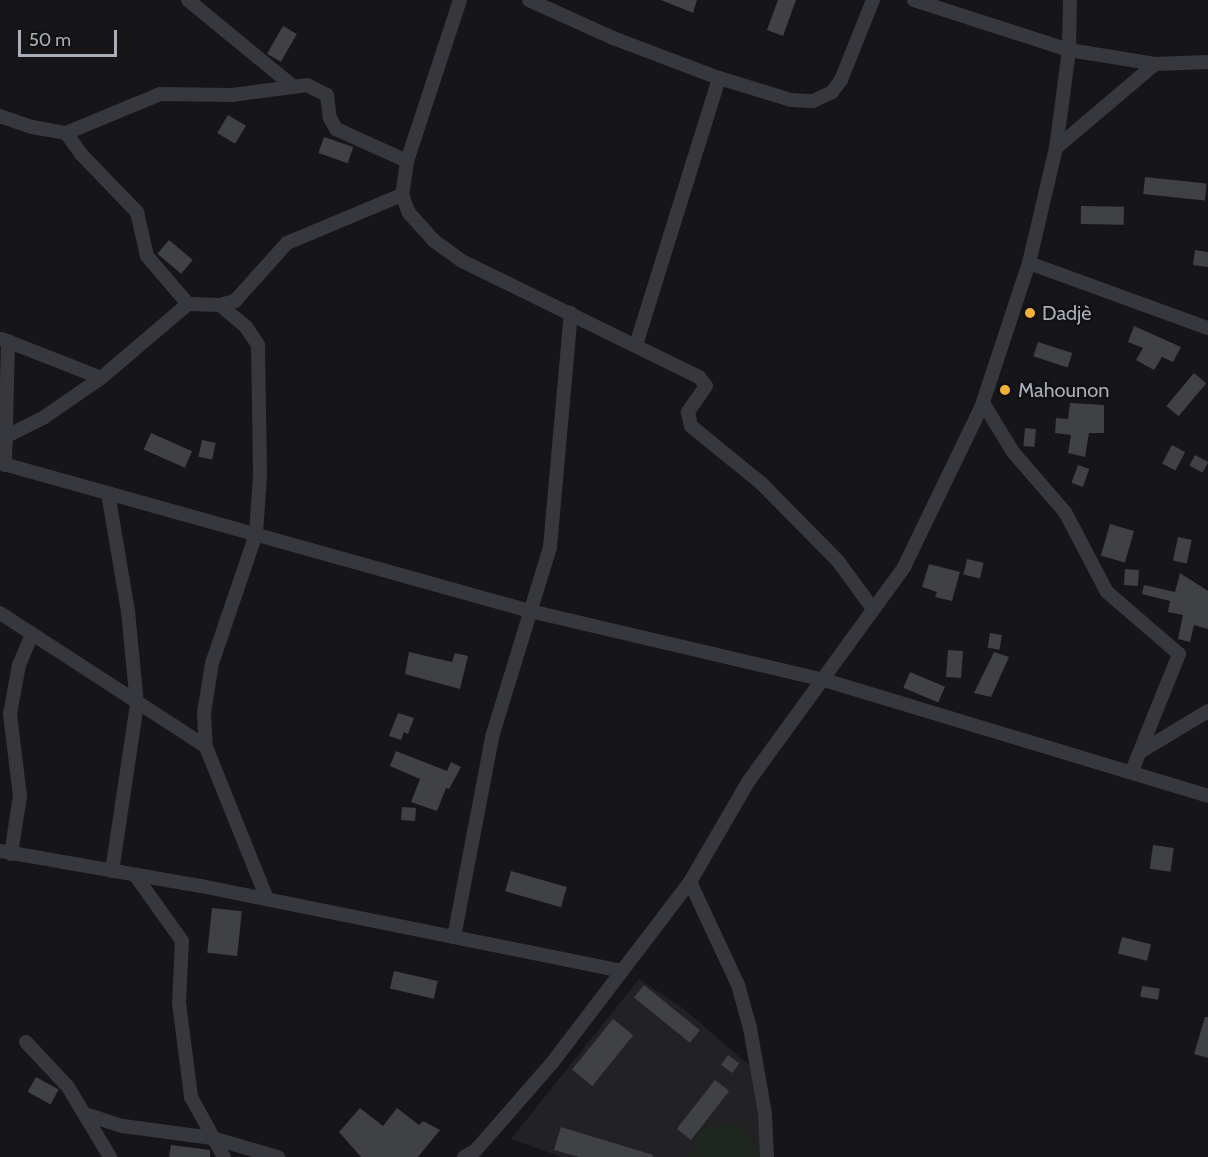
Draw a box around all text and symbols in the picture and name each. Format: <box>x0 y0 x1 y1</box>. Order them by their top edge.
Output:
scale bar <box>21 18 120 56</box>
text: 50 m <box>29 29 71 51</box>
place label: Dadjè <box>1042 301 1092 325</box>
marker: Dadjè <box>1023 306 1037 320</box>
place label: Mahounon <box>1018 378 1109 402</box>
marker: Mahounon <box>996 381 1014 399</box>

